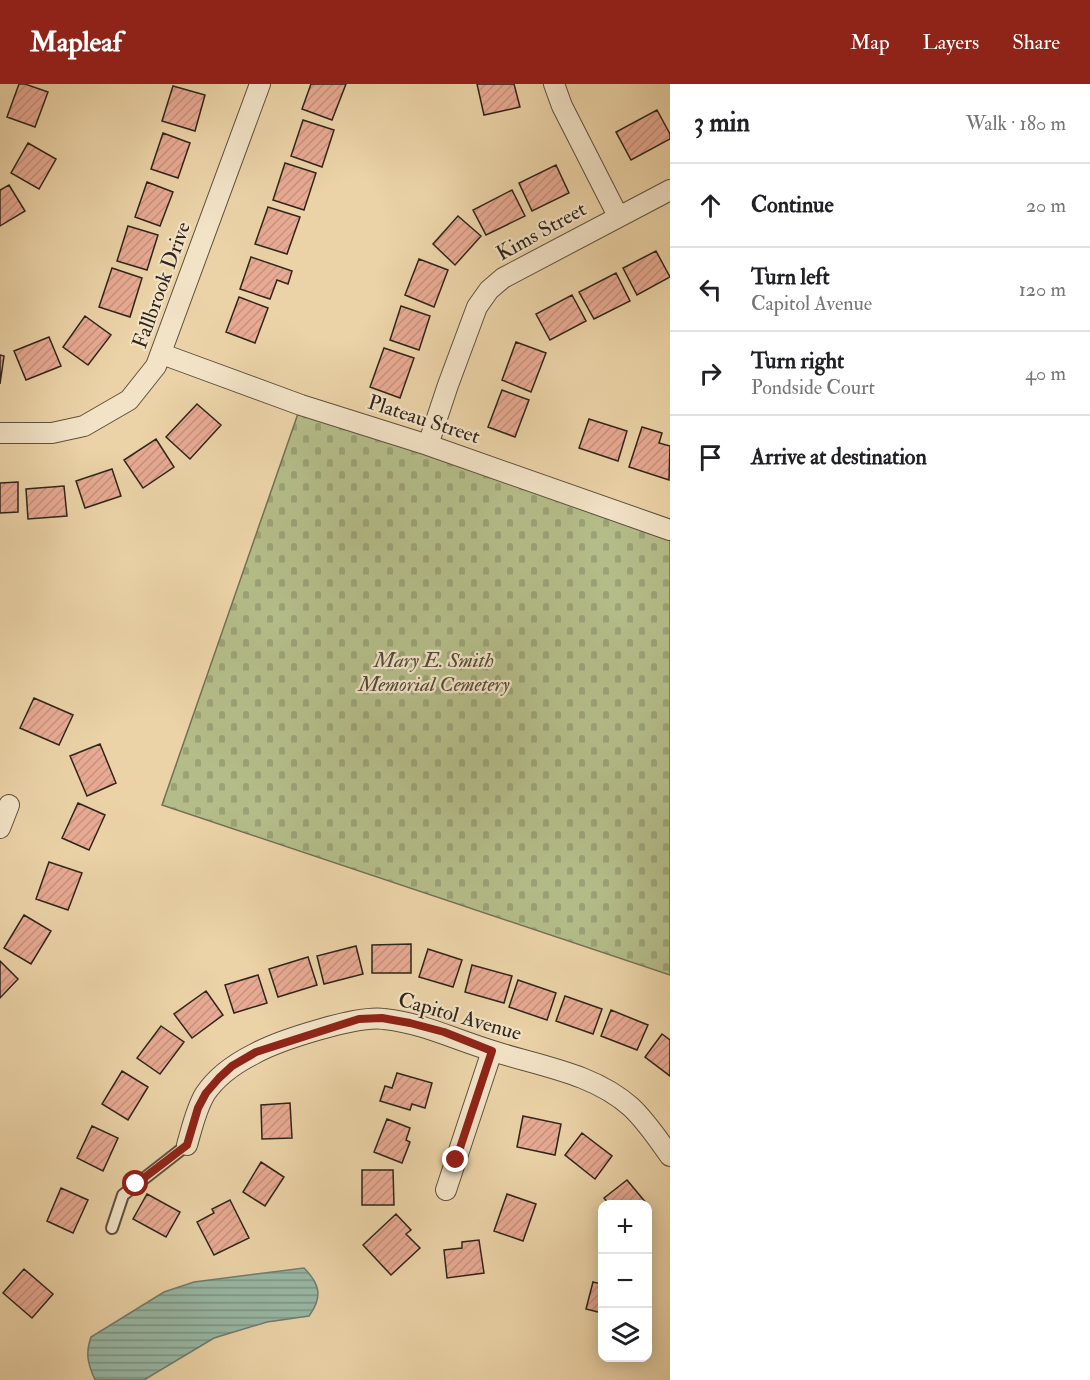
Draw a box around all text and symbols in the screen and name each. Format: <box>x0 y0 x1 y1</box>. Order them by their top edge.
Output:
text: Mapleaf <box>30 25 122 60</box>
text: Map <box>850 29 890 56</box>
text: Layers <box>923 29 979 56</box>
text: Share <box>1012 29 1060 56</box>
text: 3 min <box>694 107 750 139</box>
text: Walk · 180 m <box>966 111 1066 136</box>
icon: ahead <box>694 189 727 222</box>
text: Continue <box>751 191 834 219</box>
text: 20 m <box>1026 193 1066 218</box>
street label: Kims Street <box>491 196 591 267</box>
street label: Fallbrook Drive <box>126 218 197 352</box>
text: Turn left <box>751 263 830 291</box>
icon: left <box>694 273 727 306</box>
text: 120 m <box>1019 277 1066 302</box>
text: Capitol Avenue <box>751 291 872 316</box>
text: Turn right <box>751 347 844 375</box>
icon: right <box>694 357 727 390</box>
text: 40 m <box>1025 361 1066 386</box>
text: Pondside Court <box>751 375 875 400</box>
street label: Plateau Street <box>364 389 484 450</box>
icon: arrive <box>694 441 727 474</box>
text: Arrive at destination <box>751 443 927 471</box>
park label: Mary E. Smith Memorial Cemetery <box>356 647 510 698</box>
street label: Capitol Avenue <box>395 986 525 1047</box>
route end <box>442 1146 468 1172</box>
route start <box>122 1170 148 1196</box>
map controls <box>598 1200 652 1362</box>
button: + <box>598 1200 652 1254</box>
button: − <box>598 1254 652 1308</box>
button: layers <box>598 1308 652 1362</box>

